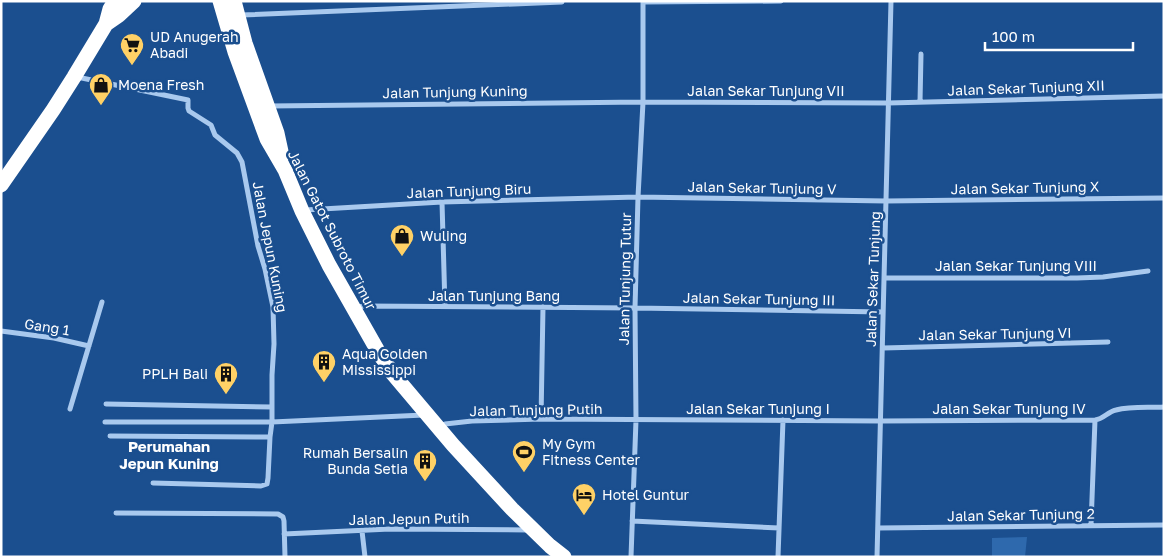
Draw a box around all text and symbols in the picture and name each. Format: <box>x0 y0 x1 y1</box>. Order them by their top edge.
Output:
scale bar <box>985 20 1132 52</box>
text: 100 m <box>992 27 1035 45</box>
place label: UD Anugerah Abadi <box>150 28 239 61</box>
supermarket icon: UD Anugerah Abadi <box>119 32 145 66</box>
shop icon: Moena Fresh <box>88 72 114 106</box>
place label: Moena Fresh <box>118 76 204 93</box>
street label: Jalan Sekar Tunjung XII <box>947 76 1105 99</box>
street label: Jalan Tunjung Kuning <box>382 82 528 101</box>
street label: Jalan Sekar Tunjung VII <box>687 82 845 99</box>
street label: Jalan Gatot Subroto Timur <box>285 147 380 313</box>
street label: Jalan Sekar Tunjung V <box>688 178 837 197</box>
street label: Jalan Sekar Tunjung X <box>951 178 1099 197</box>
street label: Jalan Jepun Kuning <box>249 180 291 314</box>
street label: Jalan Tunjung Biru <box>406 180 532 201</box>
street label: Jalan Sekar Tunjung <box>862 211 883 347</box>
street label: Jalan Tunjung Tutur <box>615 212 634 346</box>
shop icon: Wuling <box>389 223 415 257</box>
place label: Wuling <box>420 227 467 244</box>
street label: Jalan Sekar Tunjung VIII <box>935 257 1097 274</box>
street label: Jalan Tunjung Bang <box>428 287 560 304</box>
street label: Jalan Sekar Tunjung III <box>683 289 835 308</box>
street label: Gang 1 <box>23 315 71 338</box>
street label: Jalan Sekar Tunjung VI <box>918 324 1072 343</box>
place label: Aqua Golden Mississippi <box>342 345 428 378</box>
building icon: Aqua Golden Mississippi <box>311 349 337 383</box>
building icon: PPLH Bali <box>213 361 239 395</box>
place label: PPLH Bali <box>142 365 208 382</box>
street label: Jalan Tunjung Putih <box>469 400 603 419</box>
street label: Jalan Sekar Tunjung I <box>686 400 830 417</box>
street label: Jalan Sekar Tunjung IV <box>932 400 1086 417</box>
place label: My Gym Fitness Center <box>542 435 641 468</box>
district label: Perumahan Jepun Kuning <box>119 437 219 472</box>
sports icon: My Gym Fitness Center <box>511 439 537 473</box>
place label: Rumah Bersalin Bunda Setia <box>303 444 408 477</box>
building icon: Rumah Bersalin Bunda Setia <box>412 448 438 482</box>
hotel icon: Hotel Guntur <box>571 482 597 516</box>
place label: Hotel Guntur <box>602 486 690 503</box>
street label: Jalan Sekar Tunjung 2 <box>947 505 1095 524</box>
street label: Jalan Jepun Putih <box>348 509 470 528</box>

